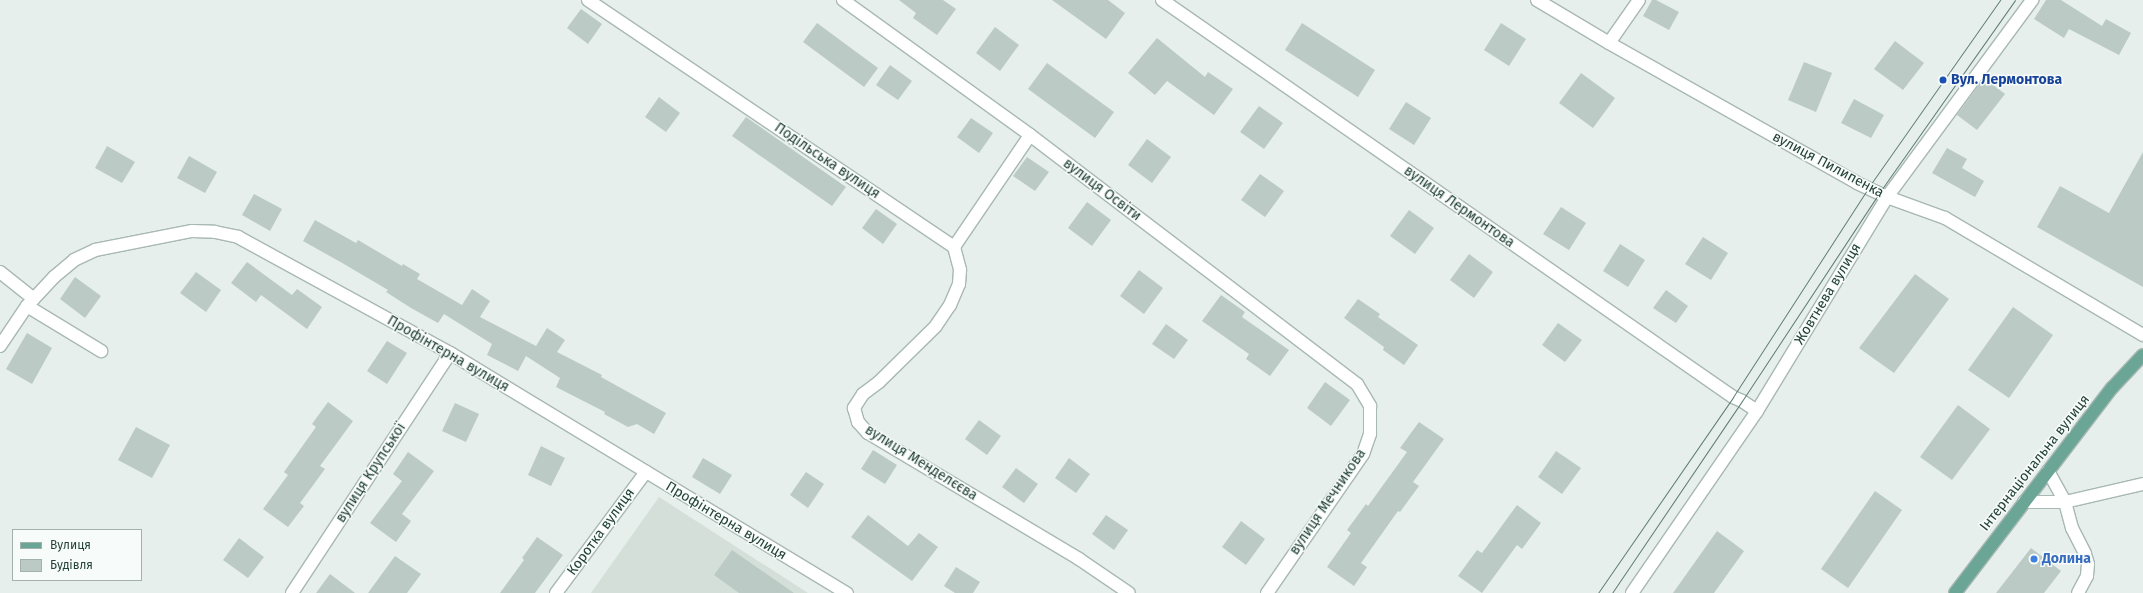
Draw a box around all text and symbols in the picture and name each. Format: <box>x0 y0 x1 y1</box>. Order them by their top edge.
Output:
place label: Вул. Лермонтова <box>1951 72 2062 88</box>
marker: Вул. Лермонтова <box>1938 75 1948 85</box>
street label: Подільська вулиця <box>771 119 883 203</box>
street label: вулиця Пилипенка <box>1769 129 1887 201</box>
street label: вулиця Освіти <box>1060 155 1144 225</box>
street label: вулиця Лермонтова <box>1400 163 1518 251</box>
street label: Жовтнева вулиця <box>1791 240 1865 348</box>
street label: Профінтерна вулиця <box>384 312 512 396</box>
street label: Інтернаціональна вулиця <box>1977 392 2093 534</box>
street label: вулиця Крупської <box>333 420 409 526</box>
street label: вулиця Менделєєва <box>862 422 980 504</box>
street label: вулиця Мечникова <box>1286 446 1370 558</box>
street label: Профінтерна вулиця <box>663 478 789 564</box>
street label: Коротка вулиця <box>564 485 638 579</box>
legend <box>12 529 142 581</box>
text: Вулиця <box>50 538 91 552</box>
place label: Долина <box>2042 551 2091 567</box>
marker: Долина <box>2029 554 2039 564</box>
text: Будівля <box>50 558 93 572</box>

